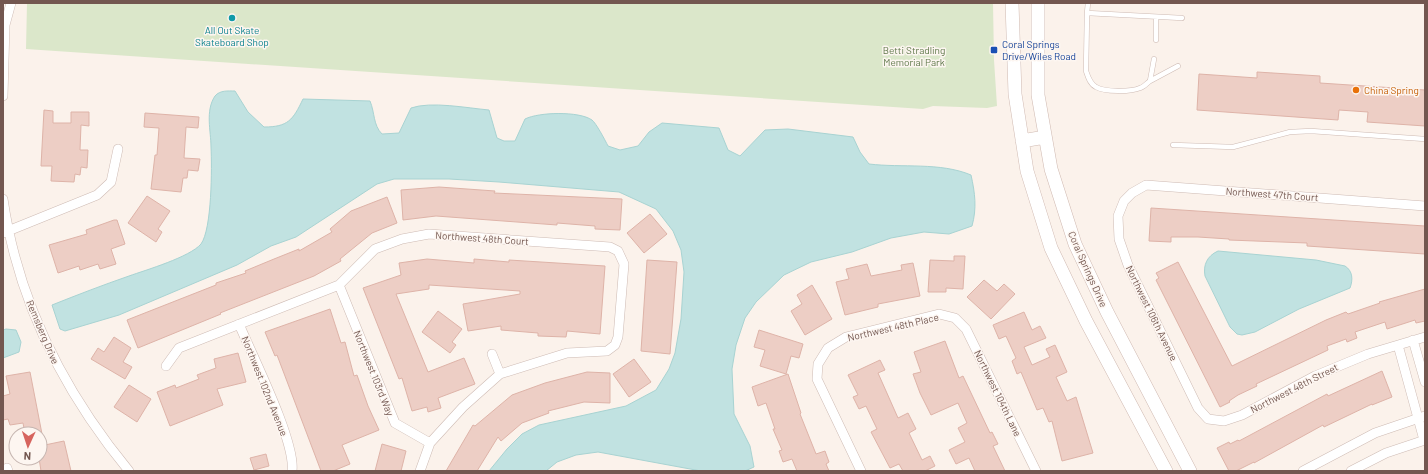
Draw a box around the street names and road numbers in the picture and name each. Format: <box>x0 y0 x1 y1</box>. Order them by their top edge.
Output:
street label: Northwest 47th Court <box>1225 185 1319 203</box>
street label: Northwest 48th Court <box>435 229 530 247</box>
street label: Coral Springs Drive <box>1066 229 1110 309</box>
street label: Northwest 106th Avenue <box>1124 263 1180 363</box>
street label: Remsberg Drive <box>24 298 62 366</box>
street label: Northwest 48th Place <box>846 311 940 343</box>
street label: Northwest 103rd Way <box>351 329 397 418</box>
street label: Northwest 102nd Avenue <box>239 334 291 438</box>
street label: Northwest 104th Lane <box>972 348 1024 438</box>
street label: Northwest 48th Street <box>1248 361 1340 415</box>

